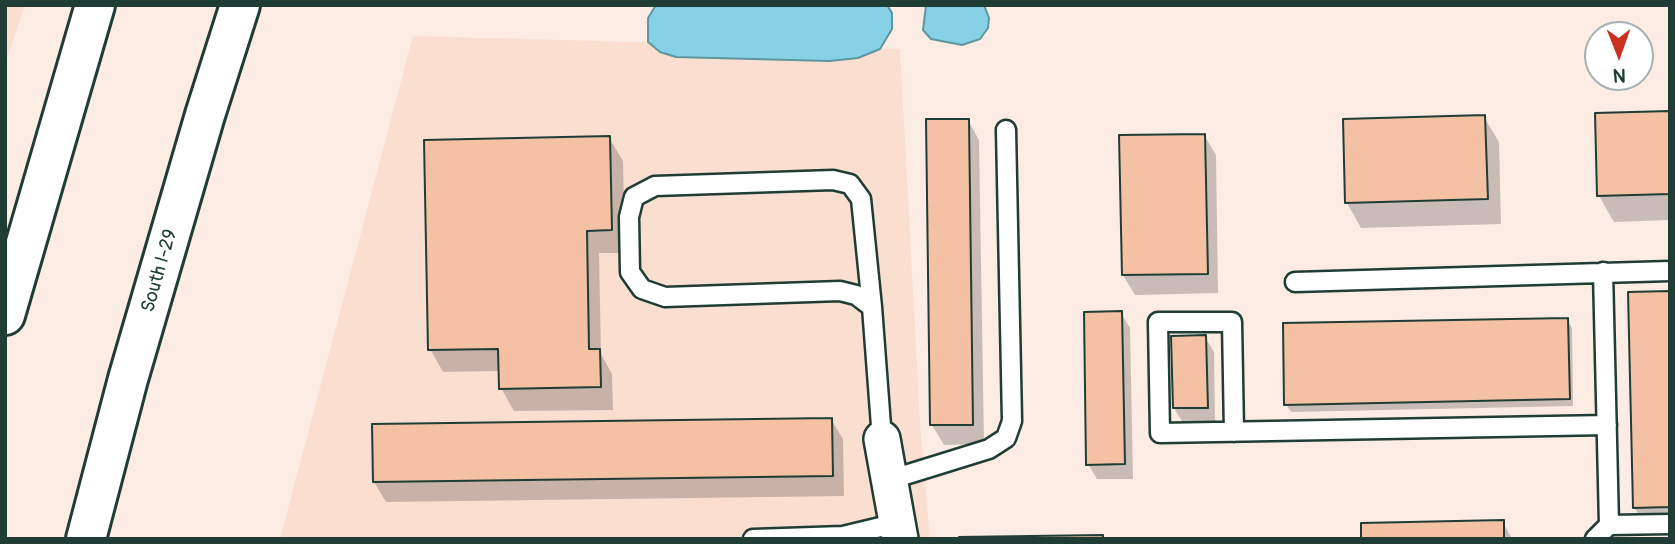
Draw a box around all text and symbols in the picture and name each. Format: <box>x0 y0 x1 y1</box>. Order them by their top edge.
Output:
north arrow <box>1584 21 1654 91</box>
text: N <box>1613 63 1626 87</box>
street label: South I-29 <box>137 227 183 315</box>

